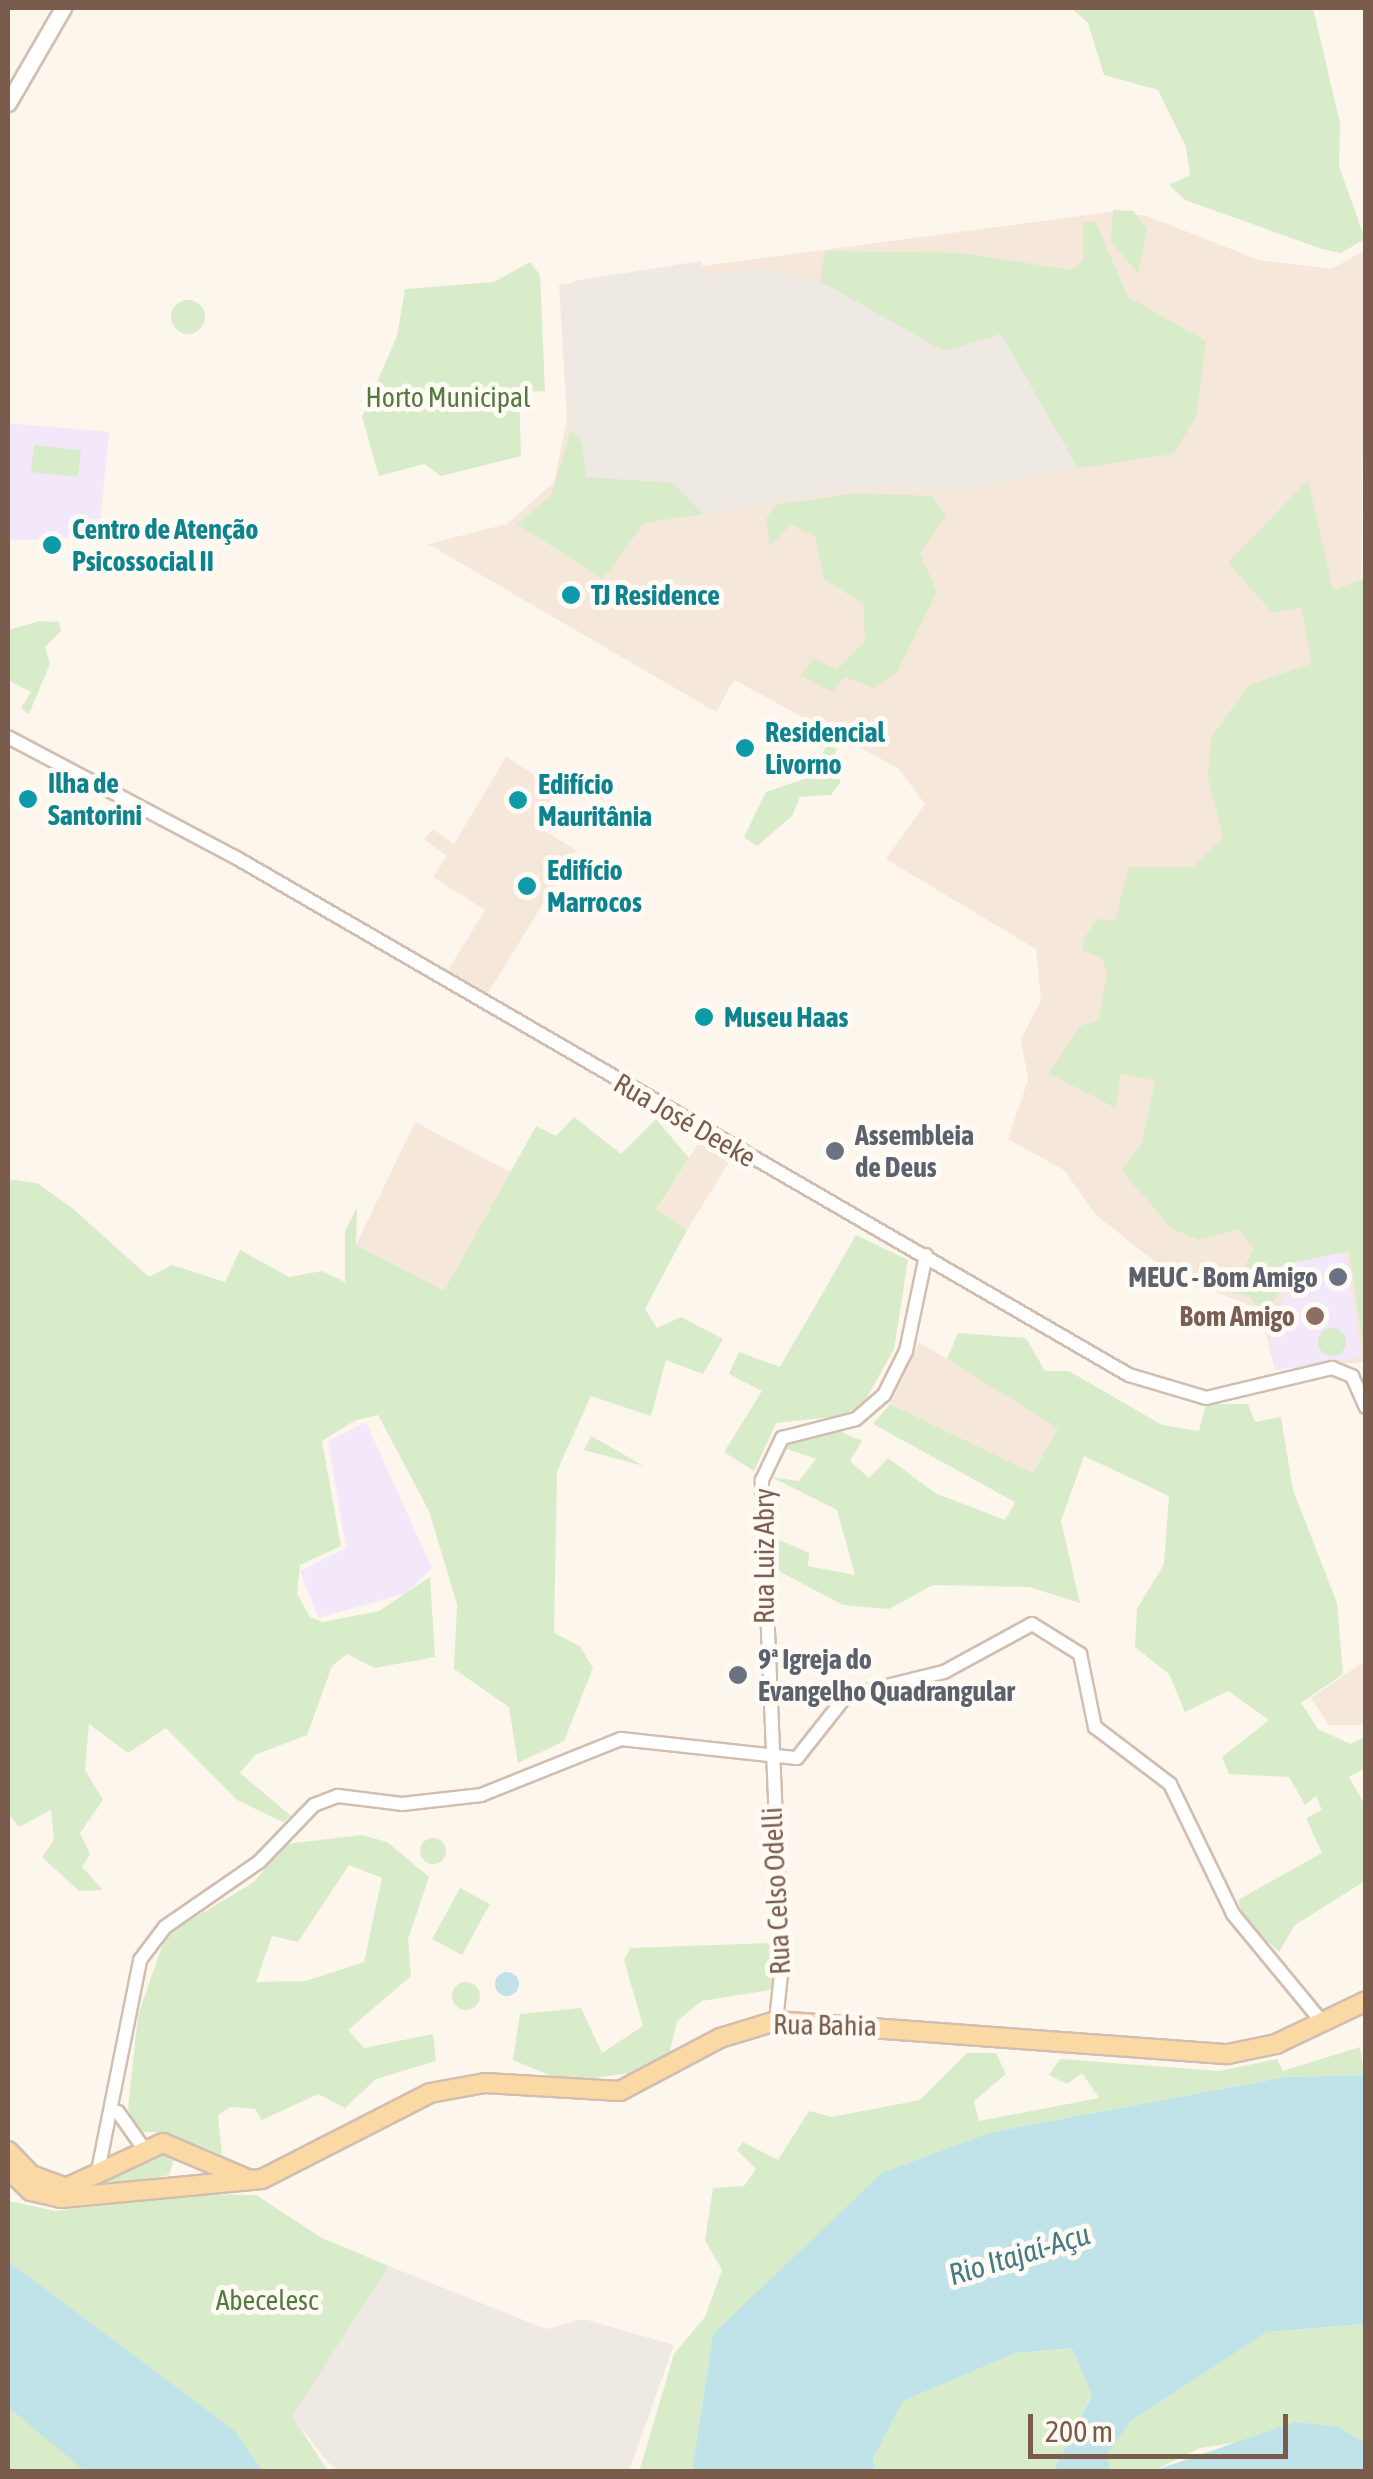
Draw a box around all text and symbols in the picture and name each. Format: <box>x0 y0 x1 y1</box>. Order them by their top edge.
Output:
park label: Horto Municipal <box>365 380 531 414</box>
place label: Centro de Atenção Psicossocial II <box>72 512 258 578</box>
marker: Centro de Atenção Psicossocial II <box>41 534 63 556</box>
place label: TJ Residence <box>591 578 720 612</box>
marker: TJ Residence <box>560 584 582 606</box>
place label: Residencial Livorno <box>765 715 885 781</box>
marker: Residencial Livorno <box>734 737 756 759</box>
place label: Ilha de Santorini <box>48 766 142 832</box>
place label: Edifício Mauritânia <box>538 767 652 833</box>
marker: Ilha de Santorini <box>17 788 39 810</box>
marker: Edifício Mauritânia <box>507 789 529 811</box>
place label: Edifício Marrocos <box>547 853 642 919</box>
marker: Edifício Marrocos <box>516 875 538 897</box>
place label: Museu Haas <box>724 1000 848 1034</box>
marker: Museu Haas <box>693 1006 715 1028</box>
street label: Rua José Deeke <box>608 1066 762 1174</box>
place label: Assembleia de Deus <box>855 1118 974 1184</box>
marker: Assembleia de Deus <box>824 1140 846 1162</box>
place label: MEUC - Bom Amigo <box>1128 1260 1318 1294</box>
marker: MEUC - Bom Amigo <box>1327 1266 1349 1288</box>
place label: Bom Amigo <box>1180 1299 1295 1333</box>
marker: Bom Amigo <box>1304 1305 1326 1327</box>
street label: Rua Luiz Abry <box>747 1488 781 1624</box>
place label: 9ª Igreja do Evangelho Quadrangular <box>758 1642 1015 1708</box>
marker: 9ª Igreja do Evangelho Quadrangular <box>727 1664 749 1686</box>
street label: Rua Celso Odelli <box>755 1806 797 1976</box>
street label: Rua Bahia <box>773 2007 877 2043</box>
water label: Rio Itajaí-Açu <box>944 2216 1094 2292</box>
park label: Abecelesc <box>216 2283 318 2317</box>
scale bar <box>1033 2394 1293 2456</box>
text: 200 m <box>1045 2414 1113 2448</box>

